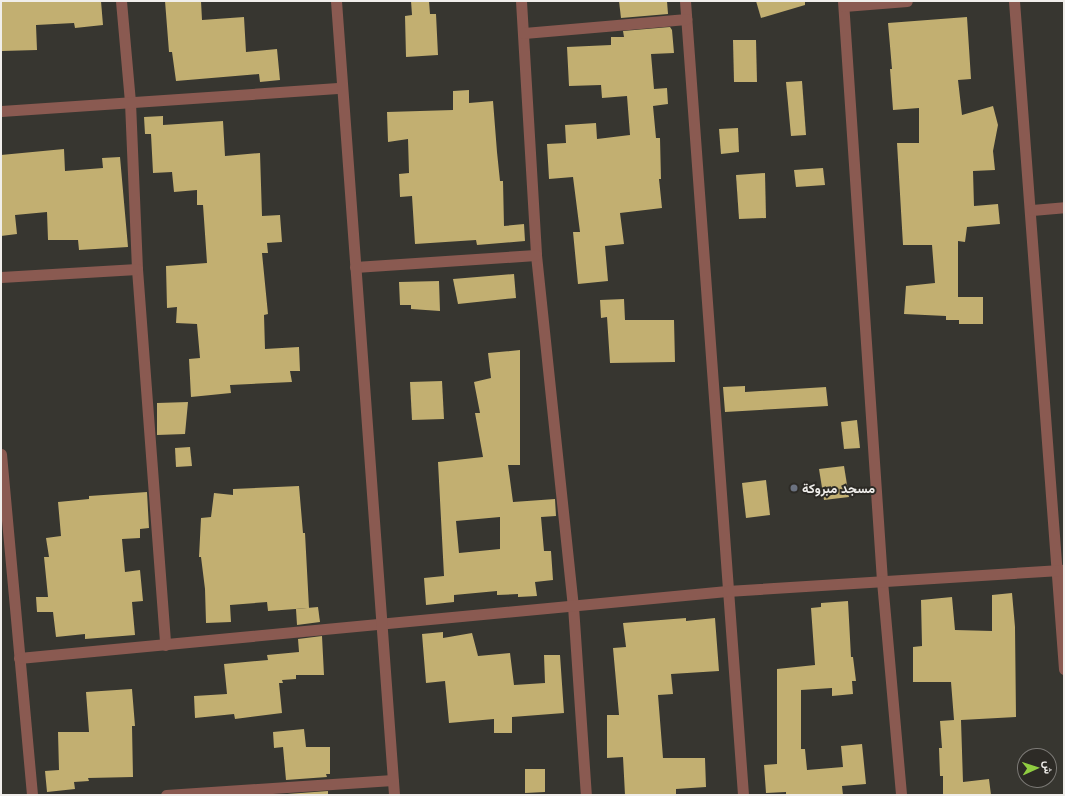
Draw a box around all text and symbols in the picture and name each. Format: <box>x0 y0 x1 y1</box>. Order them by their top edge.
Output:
place label: مسجد مبروكة <box>802 480 875 496</box>
marker: مسجد مبروكة <box>789 483 799 493</box>
north arrow <box>1017 748 1057 788</box>
text: ش <box>1041 760 1055 774</box>

